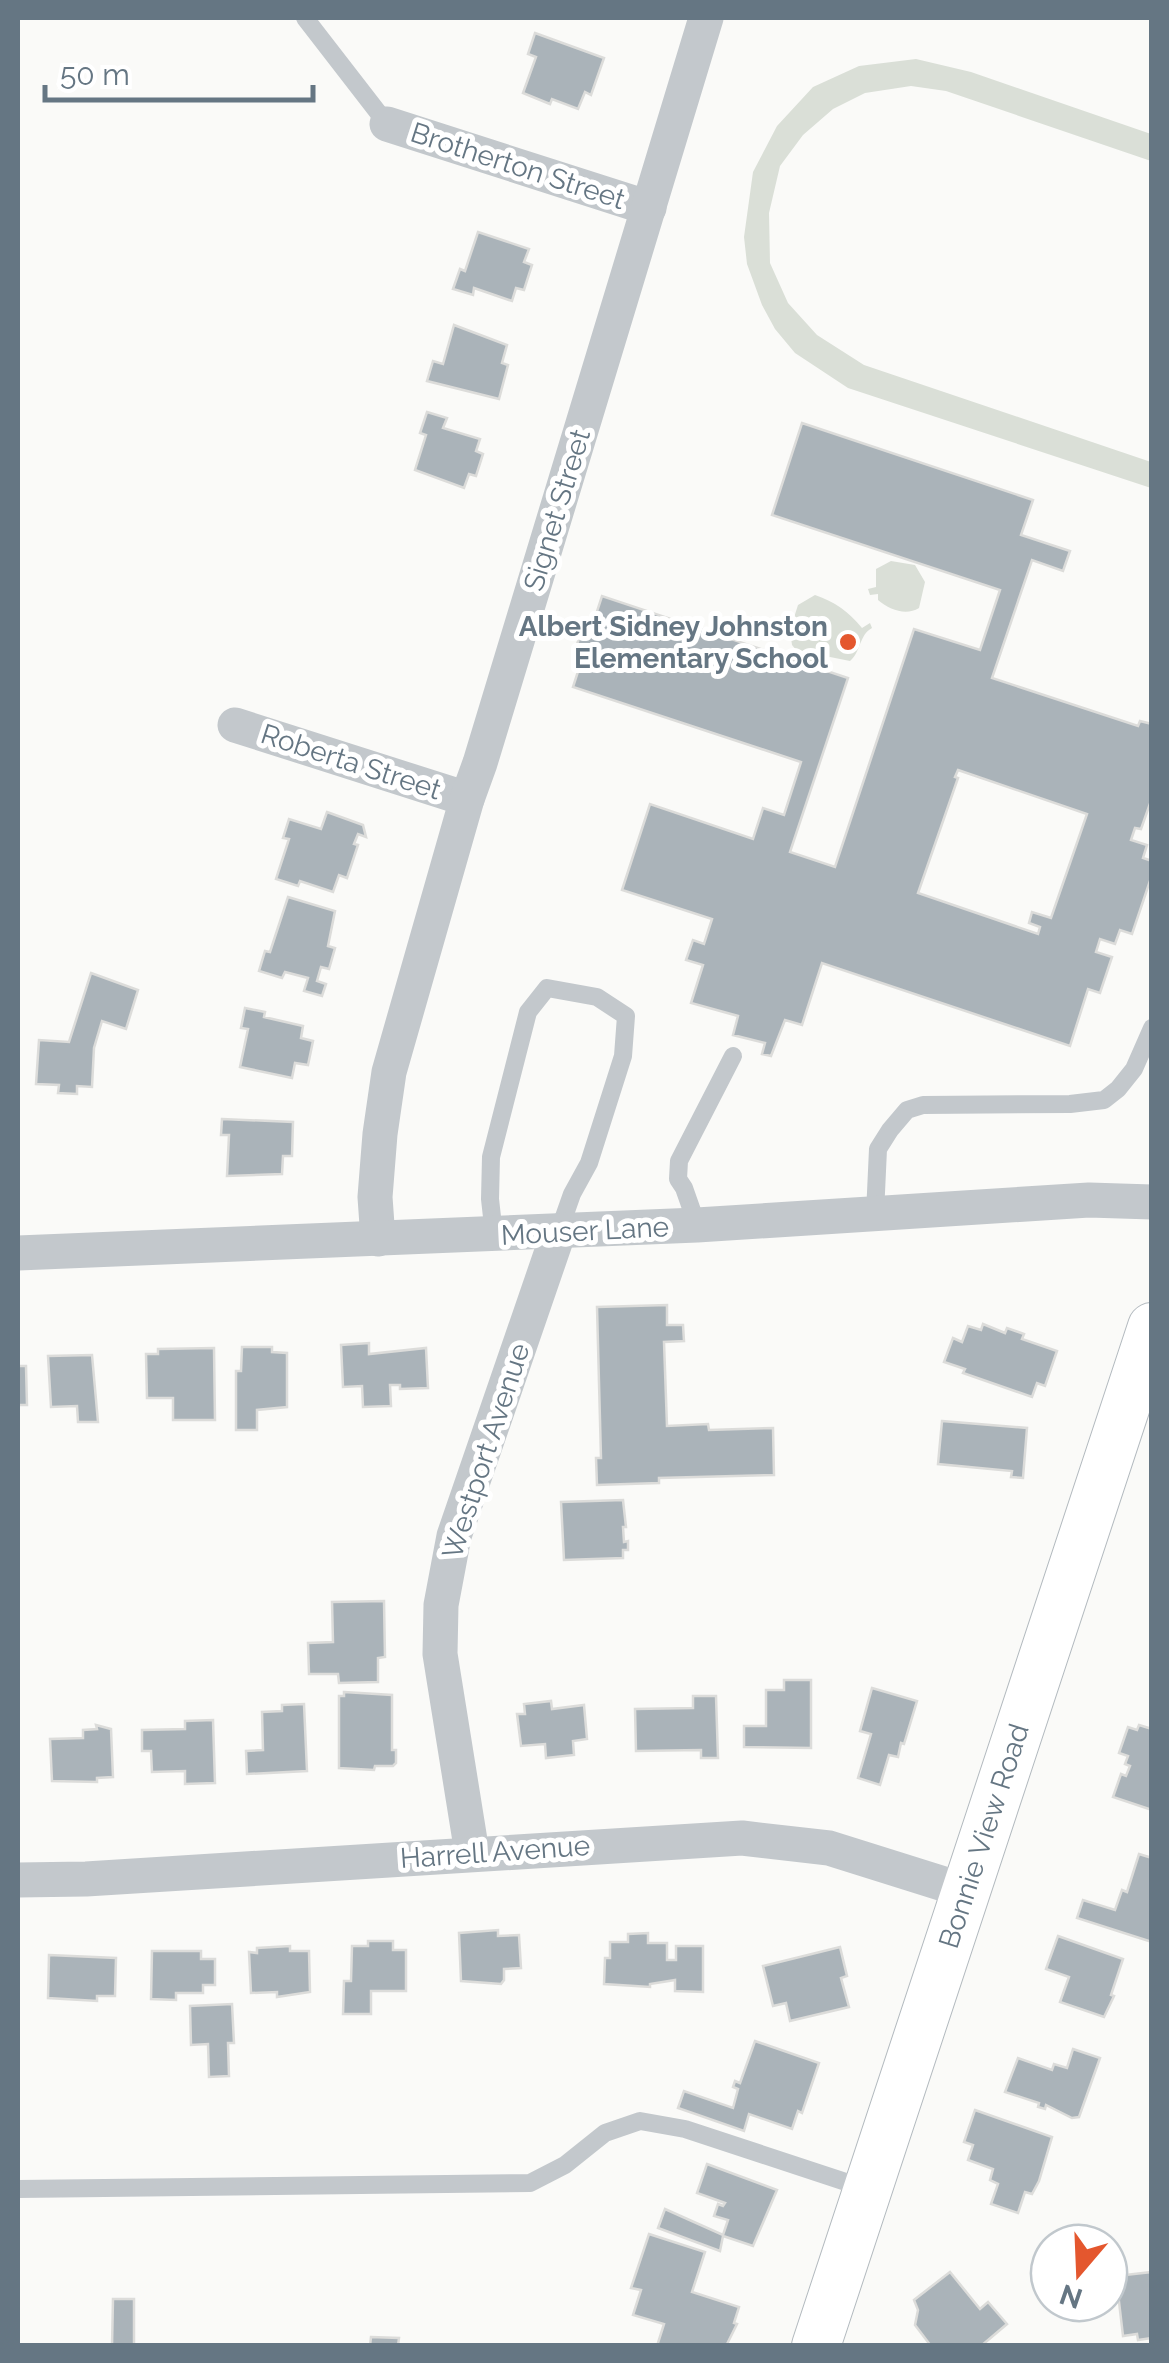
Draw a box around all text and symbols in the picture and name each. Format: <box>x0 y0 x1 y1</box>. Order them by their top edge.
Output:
scale bar <box>45 40 312 102</box>
text: 50 m <box>60 57 130 92</box>
street label: Brotherton Street <box>407 116 630 216</box>
street label: Signet Street <box>517 425 597 595</box>
place label: Albert Sidney Johnston Elementary School <box>519 610 828 675</box>
marker: Albert Sidney Johnston Elementary School <box>837 631 859 653</box>
street label: Roberta Street <box>257 717 446 807</box>
street label: Mouser Lane <box>500 1210 670 1252</box>
street label: Westport Avenue <box>436 1339 536 1563</box>
street label: Bonnie View Road <box>932 1720 1036 1952</box>
street label: Harrell Avenue <box>399 1829 591 1875</box>
north arrow <box>1029 2223 1129 2323</box>
text: N <box>1056 2277 1087 2315</box>

